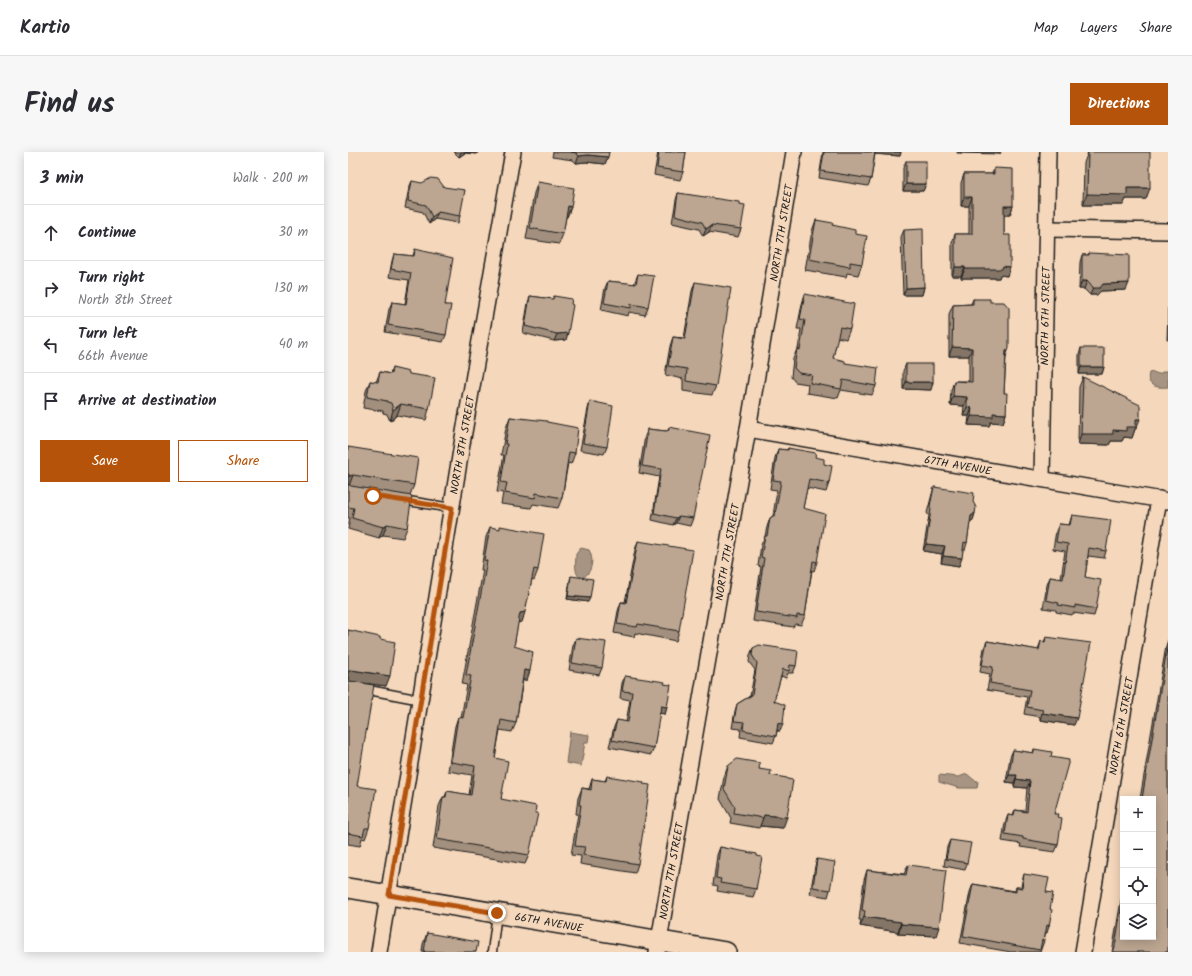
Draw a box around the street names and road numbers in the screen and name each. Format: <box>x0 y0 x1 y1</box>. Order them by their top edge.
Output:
street label: NORTH 7TH STREET <box>765 182 799 283</box>
street label: NORTH 6TH STREET <box>1036 265 1056 366</box>
street label: NORTH 8TH STREET <box>445 394 481 496</box>
street label: 67TH AVENUE <box>923 451 994 481</box>
street label: NORTH 7TH STREET <box>711 501 746 602</box>
street label: NORTH 6TH STREET <box>1105 675 1140 776</box>
street label: NORTH 7TH STREET <box>655 820 690 921</box>
street label: 66TH AVENUE <box>513 908 585 938</box>

